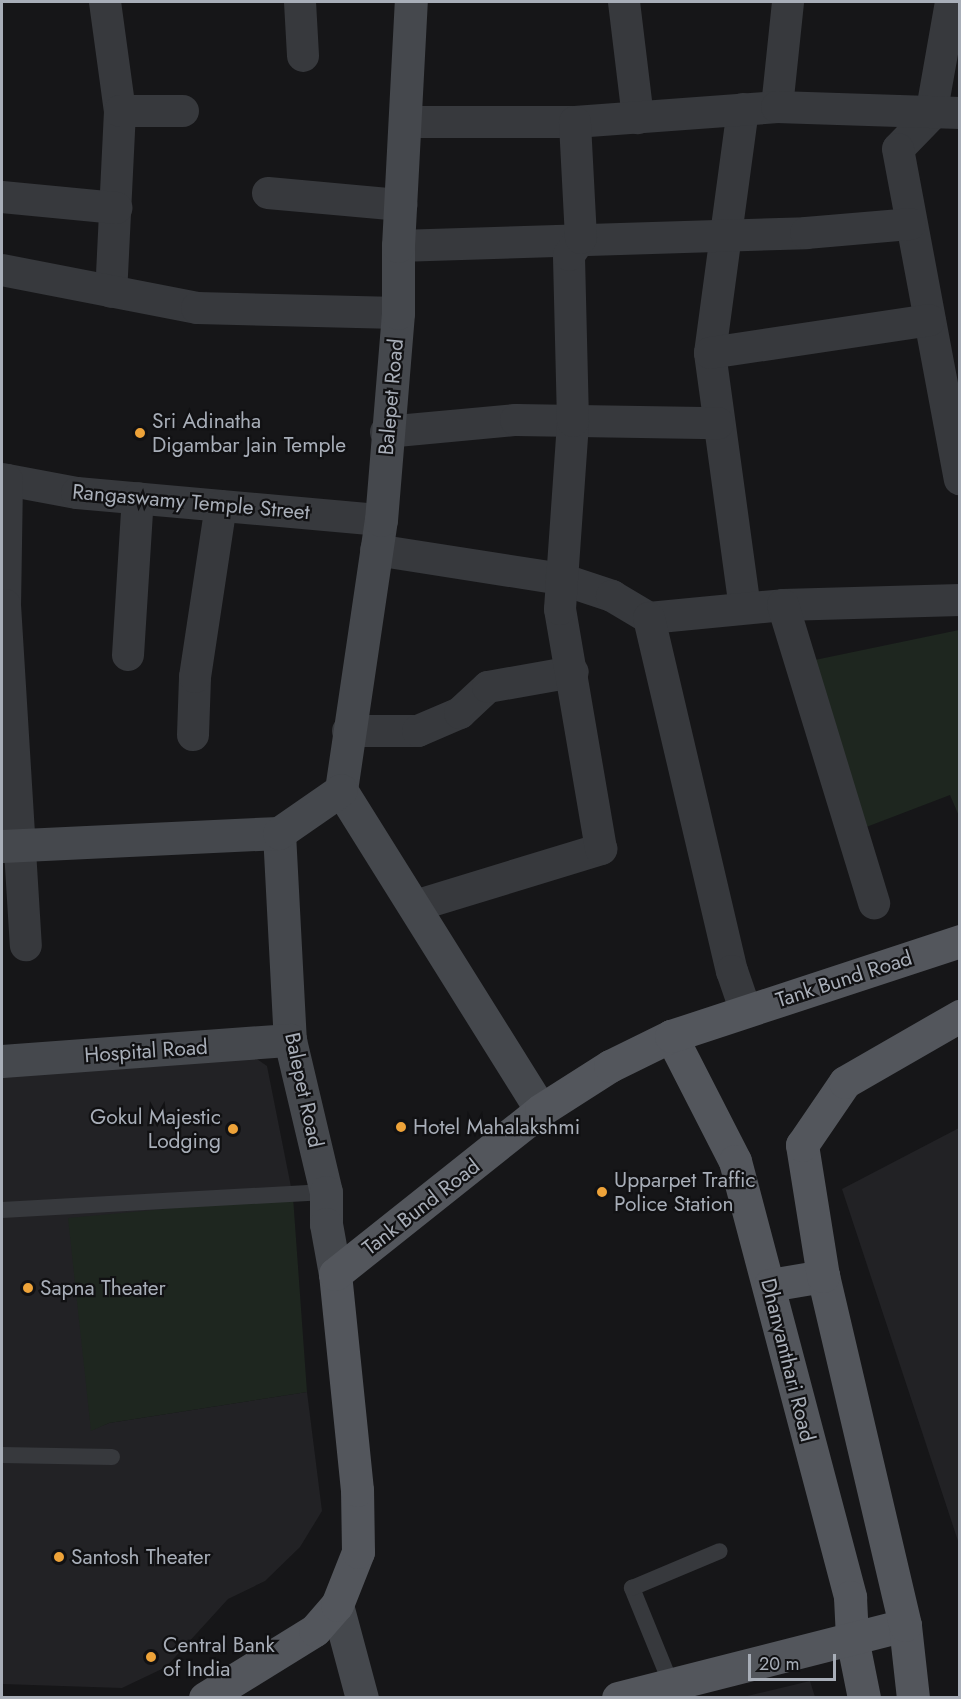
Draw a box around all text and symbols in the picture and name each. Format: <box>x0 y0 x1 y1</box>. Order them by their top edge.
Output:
street label: Balepet Road <box>373 338 409 456</box>
place label: Sri Adinatha Digambar Jain Temple <box>152 408 346 458</box>
marker: Sri Adinatha Digambar Jain Temple <box>133 426 147 440</box>
street label: Rangaswamy Temple Street <box>71 479 311 525</box>
street label: Tank Bund Road <box>773 945 915 1013</box>
street label: Balepet Road <box>280 1030 328 1150</box>
street label: Hospital Road <box>83 1034 209 1068</box>
place label: Gokul Majestic Lodging <box>90 1104 221 1154</box>
place label: Hotel Mahalakshmi <box>413 1114 580 1140</box>
marker: Hotel Mahalakshmi <box>394 1120 408 1134</box>
marker: Gokul Majestic Lodging <box>226 1122 240 1136</box>
street label: Tank Bund Road <box>357 1153 485 1261</box>
place label: Upparpet Traffic Police Station <box>614 1167 755 1217</box>
marker: Upparpet Traffic Police Station <box>595 1185 609 1199</box>
place label: Sapna Theater <box>40 1275 166 1301</box>
street label: Dhanvanthari Road <box>756 1276 820 1444</box>
marker: Sapna Theater <box>21 1281 35 1295</box>
place label: Santosh Theater <box>71 1544 211 1570</box>
marker: Santosh Theater <box>52 1550 66 1564</box>
place label: Central Bank of India <box>163 1632 275 1682</box>
scale bar <box>751 1642 840 1680</box>
marker: Central Bank of India <box>144 1650 158 1664</box>
text: 20 m <box>759 1651 799 1677</box>

